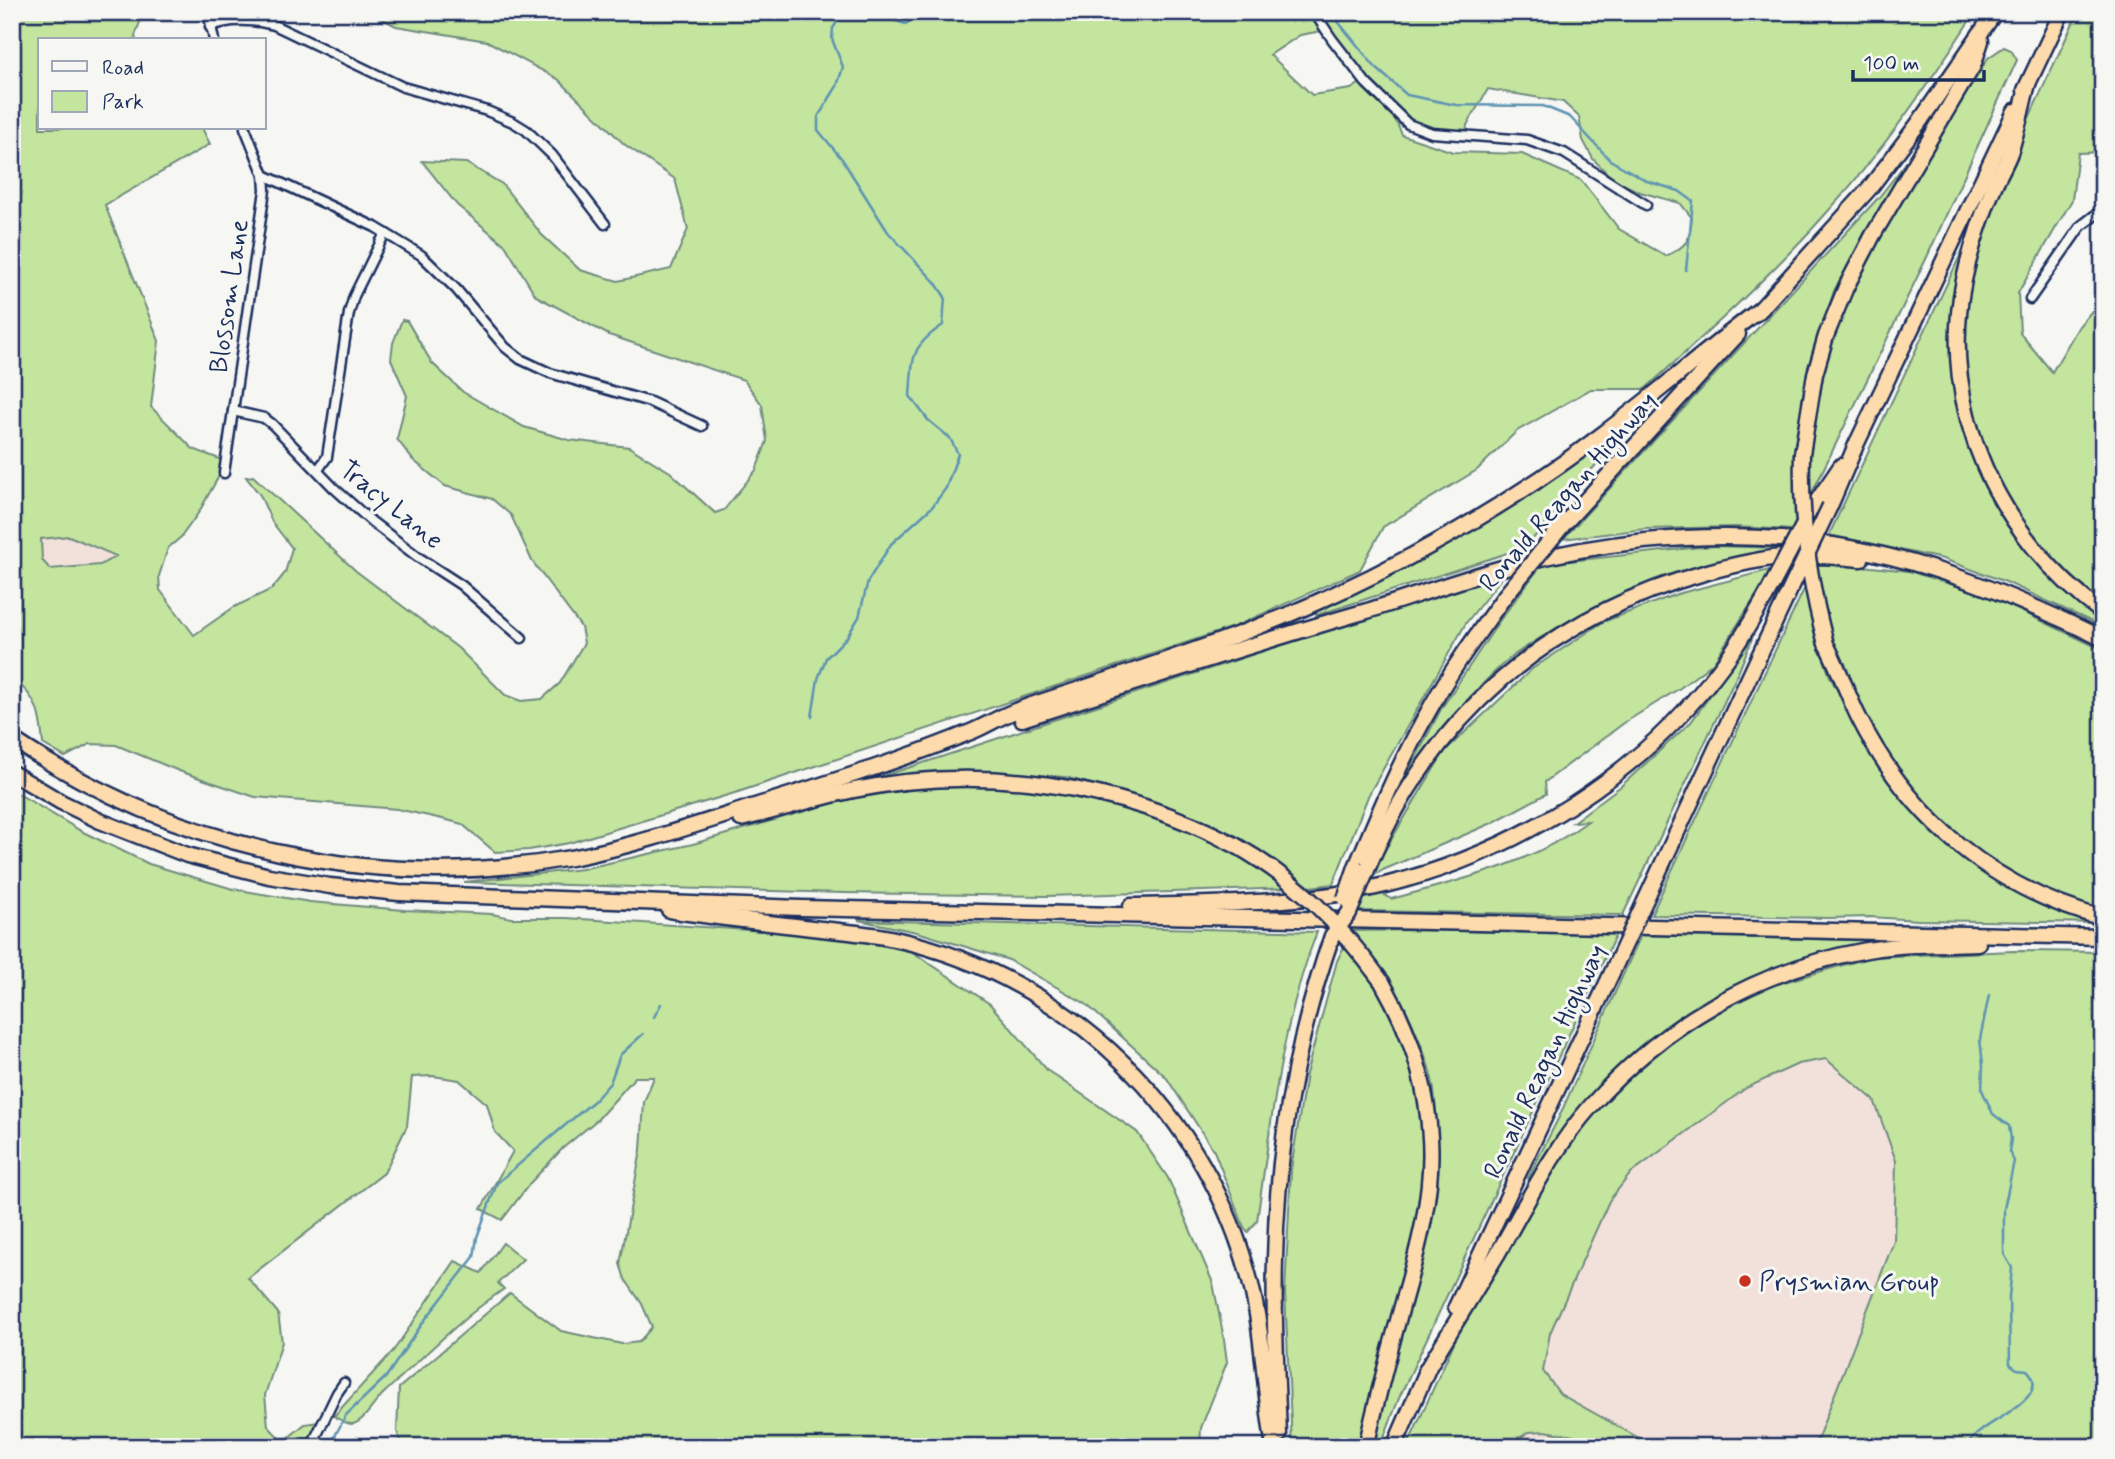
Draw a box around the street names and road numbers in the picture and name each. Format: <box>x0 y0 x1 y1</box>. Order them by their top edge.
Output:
street label: Blossom Lane <box>202 217 258 375</box>
street label: Ronald Reagan Highway <box>1472 385 1666 601</box>
street label: Tracy Lane <box>332 453 450 558</box>
street label: Ronald Reagan Highway <box>1477 939 1617 1185</box>

